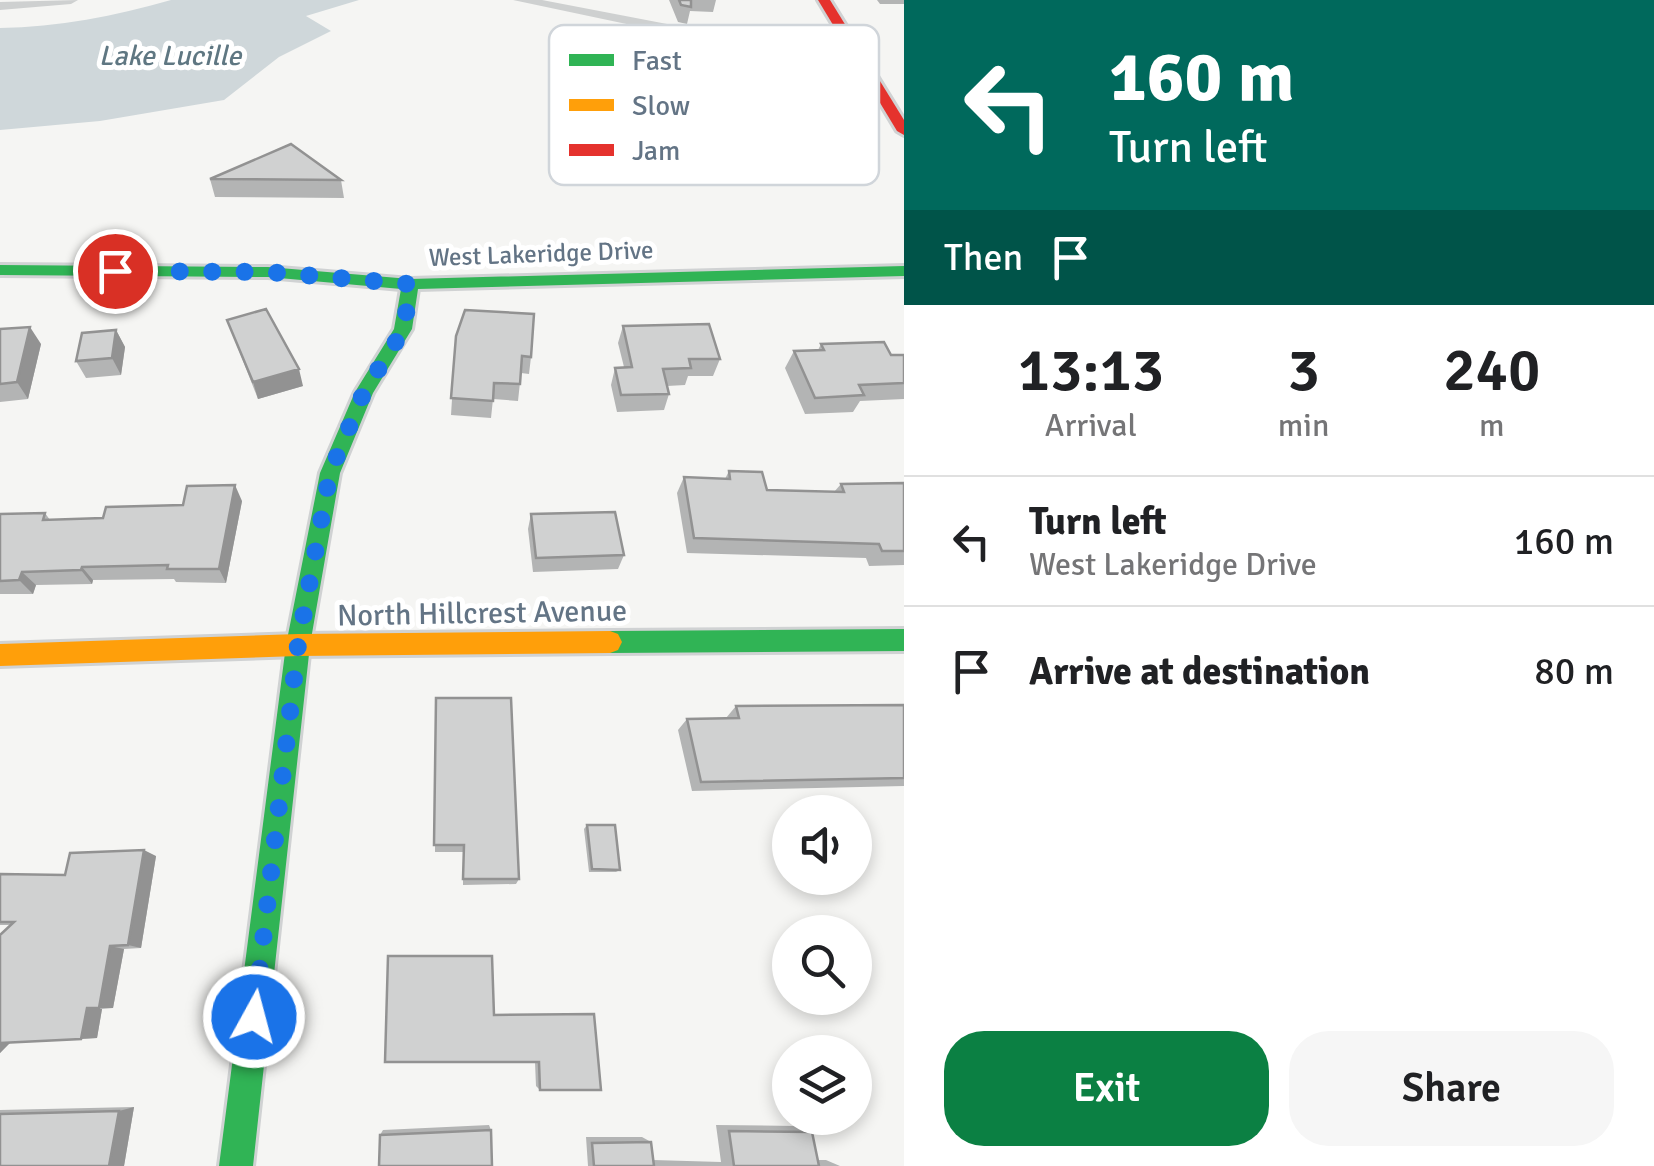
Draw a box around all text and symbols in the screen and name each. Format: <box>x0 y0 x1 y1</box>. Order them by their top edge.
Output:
legend <box>549 25 879 185</box>
text: 160 m <box>1109 34 1294 120</box>
water label: Lake Lucille <box>99 39 243 73</box>
icon: left <box>944 40 1074 170</box>
text: Fast <box>632 44 682 78</box>
text: Slow <box>632 89 690 123</box>
text: Turn left <box>1109 120 1268 175</box>
text: Jam <box>632 134 680 168</box>
pin <box>73 229 158 314</box>
icon: arrive <box>1043 230 1098 285</box>
street label: West Lakeridge Drive <box>428 234 654 273</box>
text: Then <box>944 234 1023 281</box>
icon: arrive <box>88 244 143 299</box>
text: 13:13 <box>1018 334 1164 408</box>
text: 3 <box>1287 334 1320 408</box>
text: 240 <box>1443 334 1540 408</box>
text: Arrival <box>1045 406 1137 445</box>
text: min <box>1278 406 1329 445</box>
text: m <box>1479 406 1505 445</box>
text: Turn left <box>1029 498 1167 545</box>
icon: left <box>944 514 999 569</box>
text: 160 m <box>1514 518 1614 565</box>
text: West Lakeridge Drive <box>1029 545 1317 584</box>
street label: North Hillcrest Avenue <box>337 592 627 635</box>
icon: arrive <box>944 644 999 699</box>
text: Arrive at destination <box>1029 648 1370 695</box>
text: 80 m <box>1534 648 1614 695</box>
map controls <box>772 795 872 1135</box>
button: sound <box>772 795 872 895</box>
button: search <box>772 915 872 1015</box>
position arrow <box>202 965 306 1069</box>
button: Exit <box>944 1031 1269 1146</box>
button: Share <box>1289 1031 1614 1146</box>
button: layers <box>772 1035 872 1135</box>

